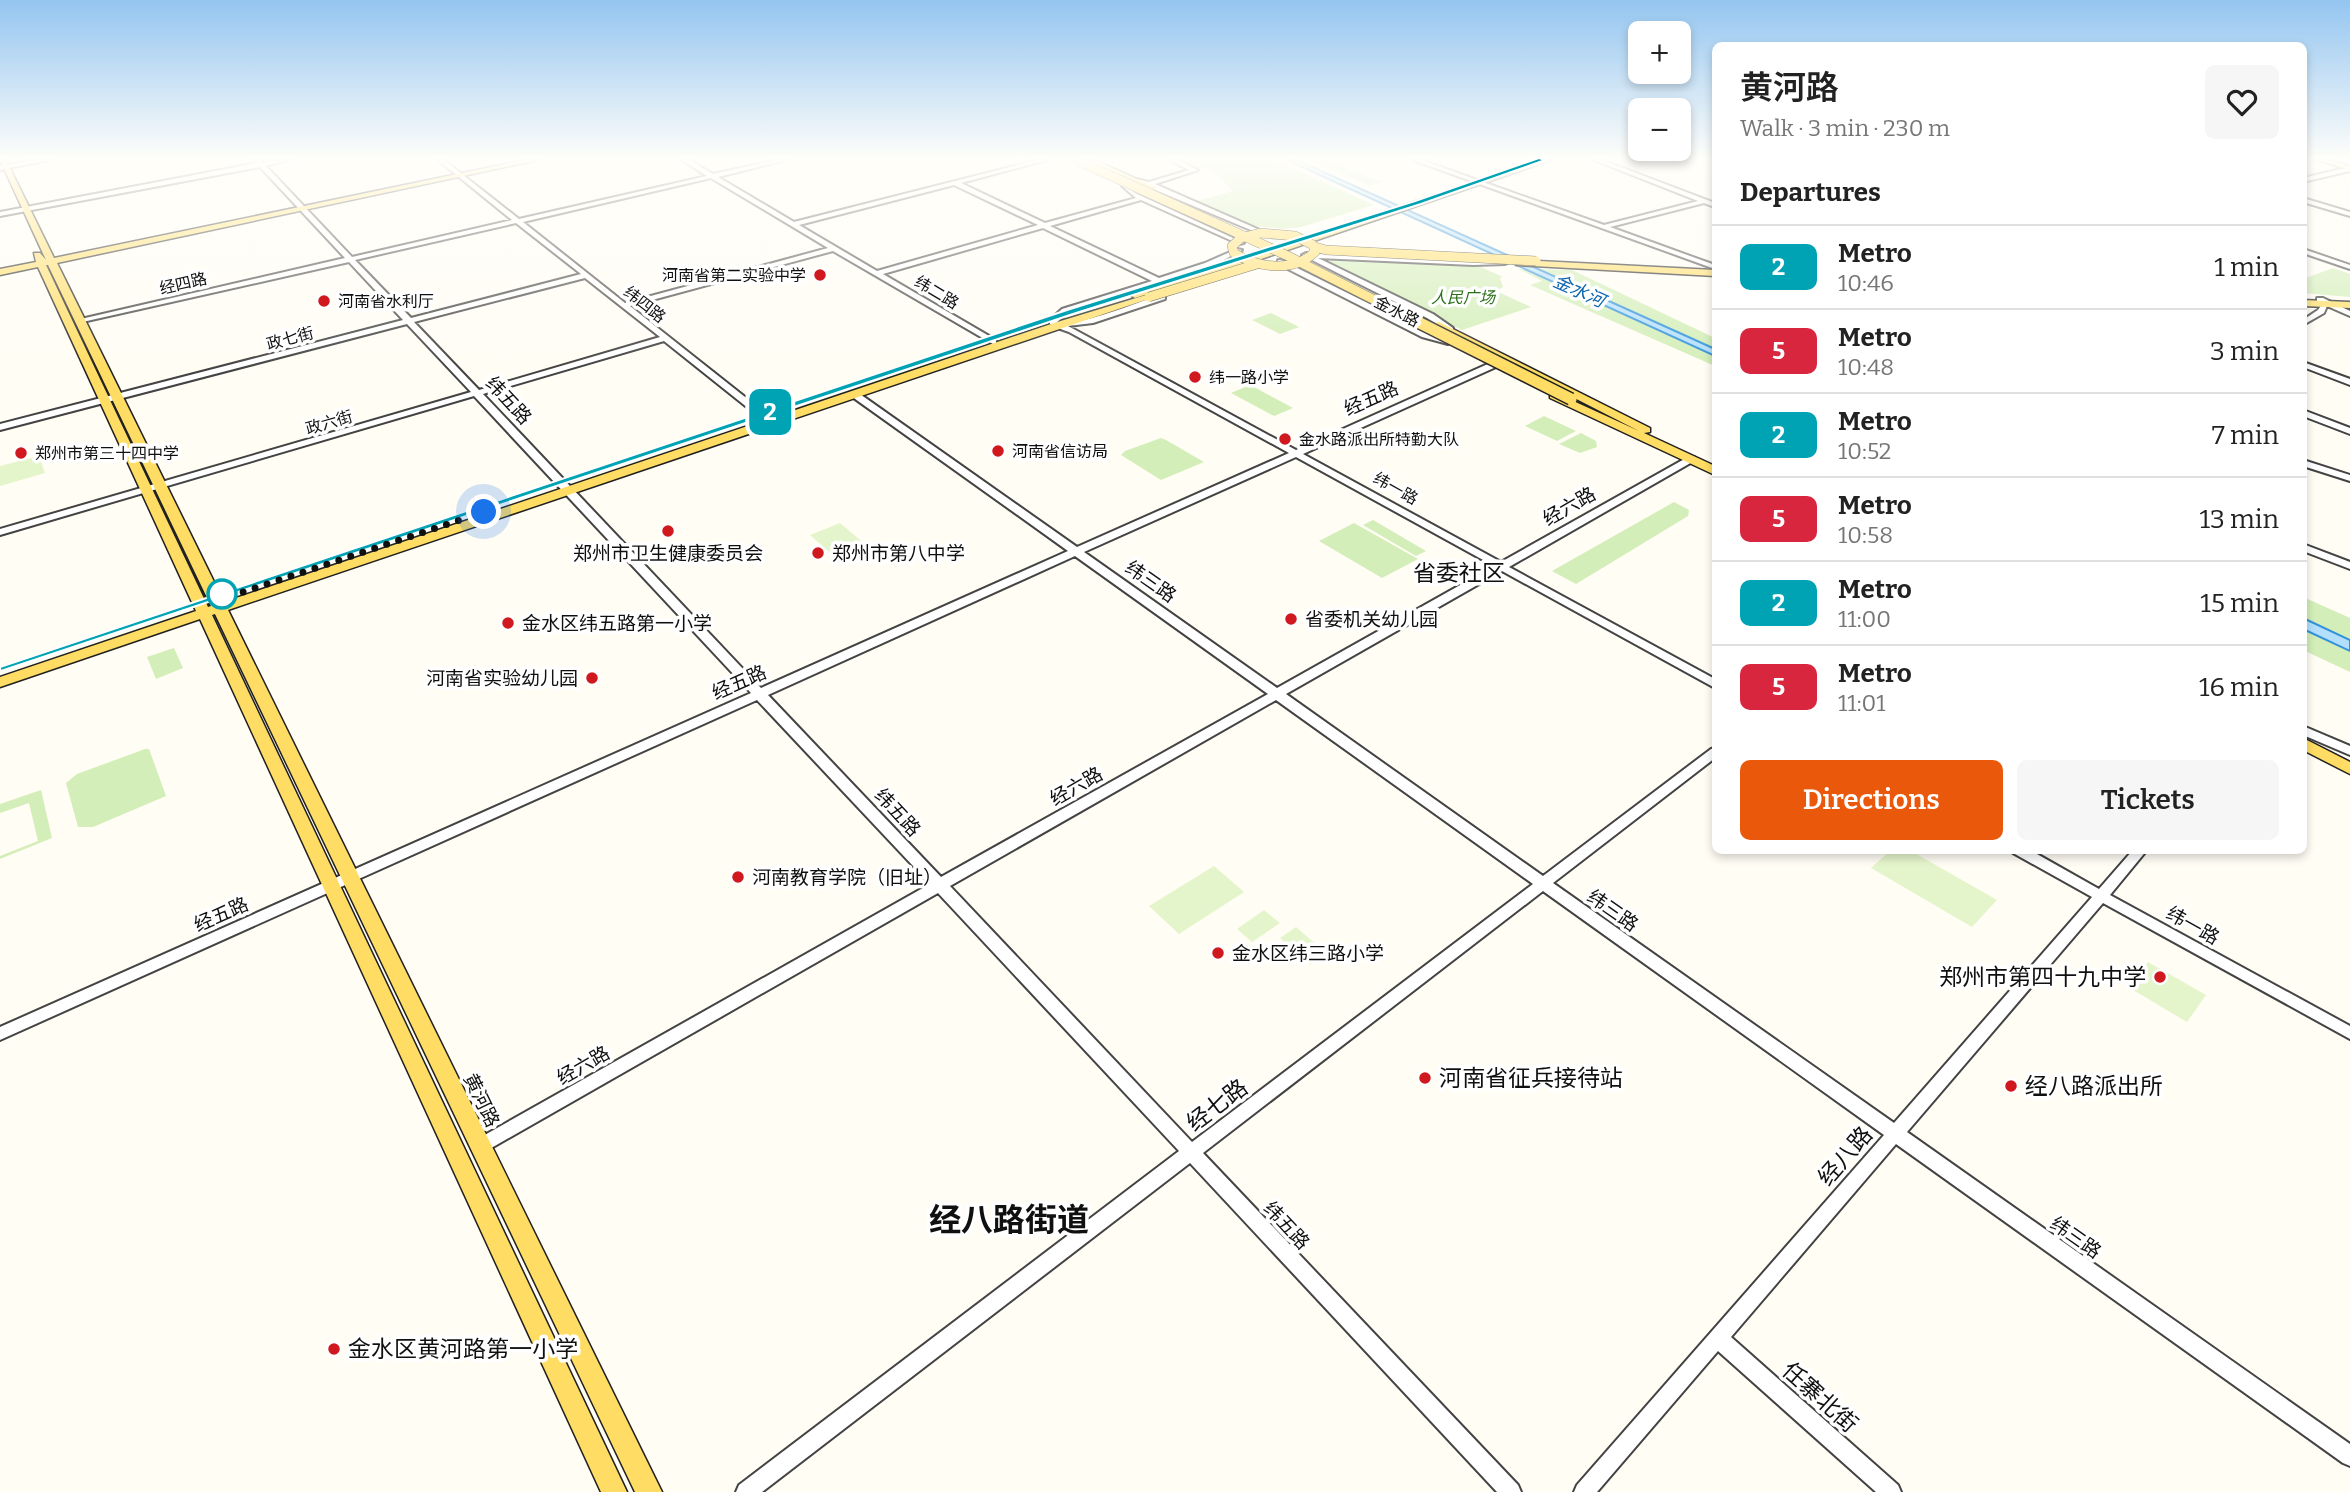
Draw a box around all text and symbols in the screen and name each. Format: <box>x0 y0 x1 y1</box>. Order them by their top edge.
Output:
map controls <box>1628 21 1691 161</box>
button: + <box>1628 21 1691 84</box>
button: heart <box>2205 65 2279 139</box>
text: 黄河路 <box>1740 68 1839 108</box>
button: − <box>1628 98 1691 161</box>
text: Walk · 3 min · 230 m <box>1740 114 1950 142</box>
text: Departures <box>1740 177 1881 208</box>
text: Metro <box>1838 238 1912 269</box>
text: 1 min <box>2214 252 2279 283</box>
text: 2 <box>1772 253 1785 281</box>
place label: 河南省第二实验中学 <box>662 266 806 285</box>
marker: 河南省第二实验中学 <box>812 267 828 283</box>
street label: 经四路 <box>158 269 209 298</box>
text: 10:46 <box>1838 269 1894 297</box>
water label: 金水河 <box>1550 270 1611 313</box>
street label: 纬二路 <box>911 272 962 313</box>
street label: 纬四路 <box>620 282 669 327</box>
park label: 人民广场 <box>1431 288 1497 307</box>
place label: 河南省水利厅 <box>338 292 434 311</box>
street label: 金水路 <box>1371 292 1422 331</box>
marker: 河南省水利厅 <box>316 293 332 309</box>
text: Metro <box>1838 322 1912 353</box>
street label: 政七街 <box>264 323 316 354</box>
text: 3 min <box>2210 336 2279 367</box>
text: 5 <box>1772 337 1785 365</box>
text: 10:48 <box>1838 353 1894 381</box>
place label: 纬一路小学 <box>1209 368 1289 387</box>
marker: 纬一路小学 <box>1187 369 1203 385</box>
street label: 纬五路 <box>481 372 536 429</box>
street label: 经五路 <box>1340 376 1402 421</box>
line badge: 2 <box>747 389 793 435</box>
text: 2 <box>763 398 777 426</box>
text: Metro <box>1838 406 1912 437</box>
street label: 政六街 <box>303 407 355 438</box>
text: 7 min <box>2212 420 2279 451</box>
text: 2 <box>1772 421 1785 449</box>
place label: 金水路派出所特勤大队 <box>1299 430 1459 449</box>
marker: 金水路派出所特勤大队 <box>1277 431 1293 447</box>
text: 10:52 <box>1838 437 1891 465</box>
place label: 河南省信访局 <box>1012 442 1108 461</box>
marker: 河南省信访局 <box>990 443 1006 459</box>
place label: 郑州市第三十四中学 <box>35 444 179 463</box>
marker: 郑州市第三十四中学 <box>13 445 29 461</box>
street label: 纬一路 <box>1370 468 1421 508</box>
street label: 经六路 <box>1539 482 1600 531</box>
text: Metro <box>1838 490 1912 521</box>
your location <box>466 494 501 529</box>
text: 13 min <box>2199 504 2279 535</box>
text: 5 <box>1772 505 1785 533</box>
text: 10:58 <box>1838 521 1893 549</box>
marker: 郑州市卫生健康委员会 <box>660 523 676 539</box>
place label: 郑州市卫生健康委员会 <box>573 542 763 565</box>
place label: 郑州市第八中学 <box>832 542 965 565</box>
marker: 郑州市第八中学 <box>810 545 826 561</box>
street label: 纬三路 <box>1121 556 1181 607</box>
district label: 省委社区 <box>1413 559 1505 587</box>
text: Metro <box>1838 574 1912 605</box>
unlabelled marker <box>207 579 237 609</box>
text: 15 min <box>2200 588 2279 619</box>
text: 2 <box>1772 589 1785 617</box>
text: 11:00 <box>1838 605 1891 633</box>
place label: 省委机关幼儿园 <box>1305 608 1438 631</box>
marker: 省委机关幼儿园 <box>1283 611 1299 627</box>
place label: 金水区纬五路第一小学 <box>522 612 712 635</box>
marker: 金水区纬五路第一小学 <box>500 615 516 631</box>
text: Metro <box>1838 658 1912 689</box>
street label: 经五路 <box>708 660 770 705</box>
place label: 河南省实验幼儿园 <box>426 667 578 690</box>
marker: 河南省实验幼儿园 <box>584 670 600 686</box>
text: 16 min <box>2199 672 2279 703</box>
text: 5 <box>1772 673 1785 701</box>
text: 11:01 <box>1838 689 1886 717</box>
button: Directions <box>1740 760 2003 840</box>
button: Tickets <box>2017 760 2279 840</box>
street label: 经六路 <box>1046 762 1107 811</box>
street label: 纬五路 <box>870 784 925 841</box>
place label: 河南教育学院（旧址） <box>752 866 942 889</box>
marker: 河南教育学院（旧址） <box>730 869 746 885</box>
street label: 纬三路 <box>1583 885 1643 936</box>
street label: 经五路 <box>190 892 252 937</box>
street label: 纬一路 <box>2162 902 2223 949</box>
place label: 金水区纬三路小学 <box>1232 942 1384 965</box>
marker: 金水区纬三路小学 <box>1210 945 1226 961</box>
place label: 郑州市第四十九中学 <box>1939 963 2146 991</box>
marker: 郑州市第四十九中学 <box>2152 969 2168 985</box>
street label: 经六路 <box>553 1041 614 1090</box>
place label: 河南省征兵接待站 <box>1439 1064 1623 1092</box>
street label: 黄河路 <box>459 1070 504 1131</box>
marker: 河南省征兵接待站 <box>1417 1070 1433 1086</box>
place label: 经八路派出所 <box>2025 1072 2163 1100</box>
street label: 经七路 <box>1181 1073 1253 1137</box>
marker: 经八路派出所 <box>2003 1078 2019 1094</box>
street label: 经八路 <box>1812 1121 1878 1191</box>
street label: 纬五路 <box>1259 1197 1314 1254</box>
district label: 经八路街道 <box>929 1201 1089 1239</box>
street label: 纬三路 <box>2046 1212 2106 1263</box>
place label: 金水区黄河路第一小学 <box>348 1335 578 1363</box>
marker: 金水区黄河路第一小学 <box>326 1341 342 1357</box>
street label: 任寨北街 <box>1776 1356 1864 1438</box>

